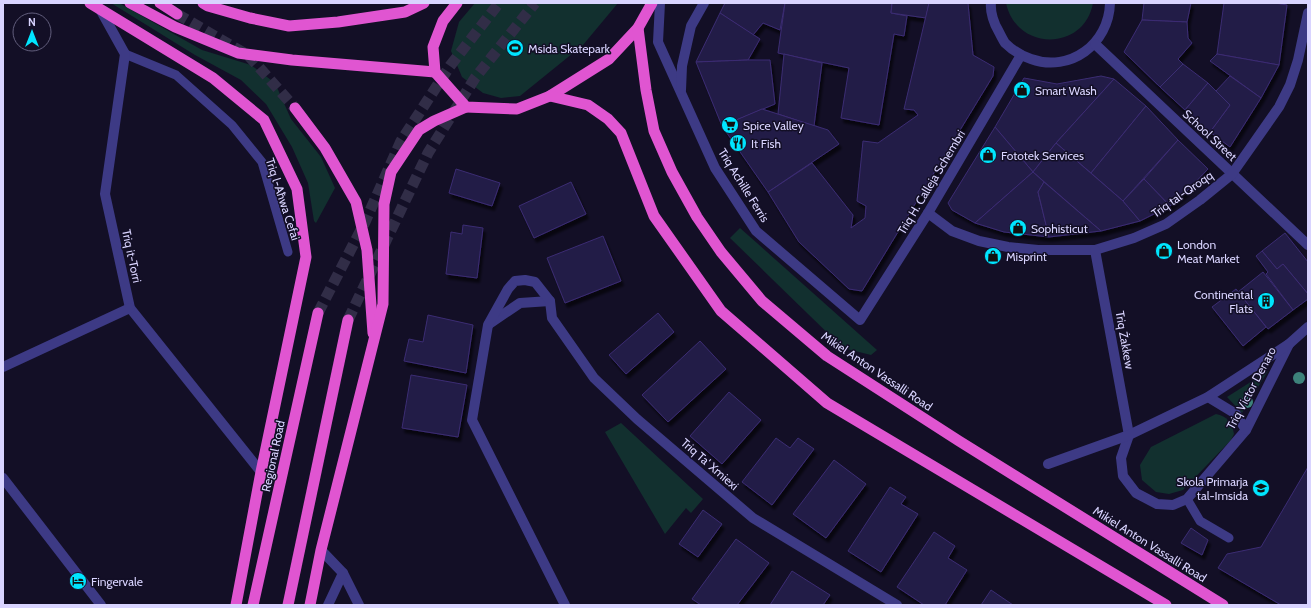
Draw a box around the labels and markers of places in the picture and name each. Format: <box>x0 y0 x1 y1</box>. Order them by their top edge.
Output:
sports icon: Msida Skatepark <box>505 38 525 58</box>
place label: Msida Skatepark <box>528 41 611 56</box>
shop icon: Smart Wash <box>1012 80 1032 100</box>
place label: Smart Wash <box>1035 83 1097 98</box>
supermarket icon: Spice Valley <box>720 115 740 135</box>
place label: Spice Valley <box>743 118 804 133</box>
restaurant icon: It Fish <box>728 133 748 153</box>
place label: It Fish <box>751 136 781 151</box>
shop icon: Fototek Services <box>978 145 998 165</box>
place label: Fototek Services <box>1001 148 1084 163</box>
shop icon: Sophisticut <box>1008 218 1028 238</box>
place label: Sophisticut <box>1031 221 1088 236</box>
place label: London Meat Market <box>1177 237 1240 266</box>
shop icon: London Meat Market <box>1154 241 1174 261</box>
shop icon: Misprint <box>983 246 1003 266</box>
place label: Misprint <box>1006 249 1047 264</box>
place label: Continental Flats <box>1194 287 1253 316</box>
building icon: Continental Flats <box>1256 291 1276 311</box>
place label: Skola Primarja tal-Imsida <box>1177 474 1248 503</box>
school or university icon: Skola Primarja tal-Imsida <box>1251 478 1271 498</box>
hotel icon: Fingervale <box>68 571 88 591</box>
place label: Fingervale <box>91 574 143 589</box>

